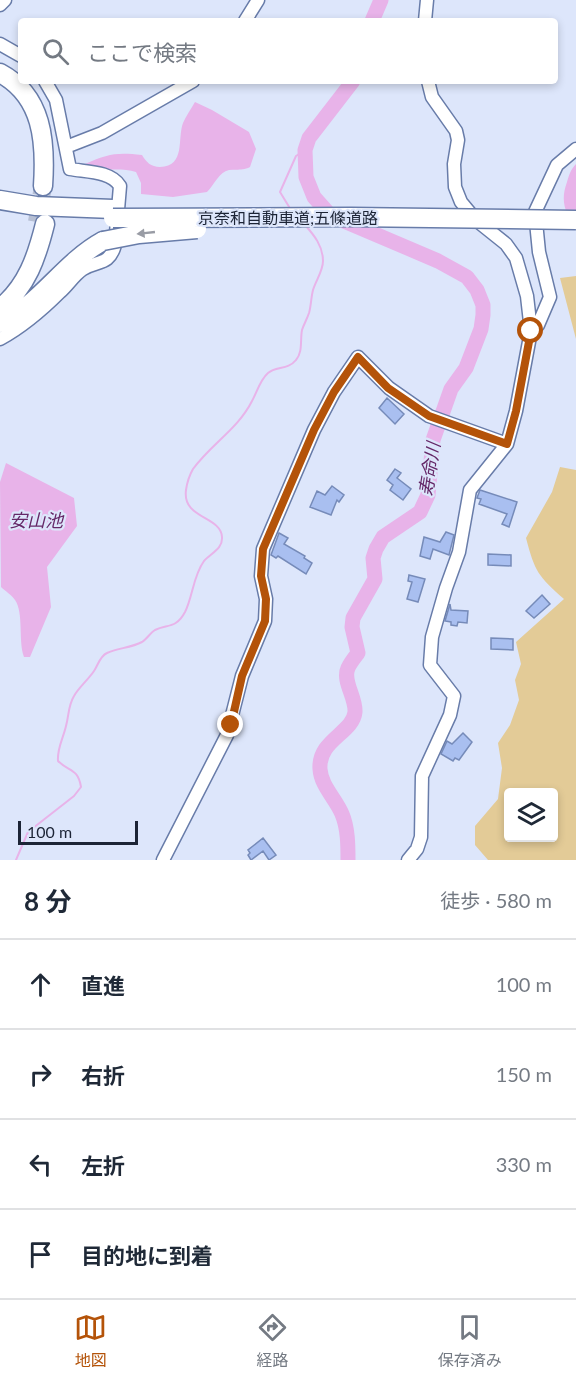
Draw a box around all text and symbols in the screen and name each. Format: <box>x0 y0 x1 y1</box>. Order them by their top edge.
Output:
search box <box>18 18 558 84</box>
icon: search <box>39 35 72 68</box>
text: ここで検索 <box>87 39 197 66</box>
street label: 京奈和自動車道;五條道路 <box>198 208 378 227</box>
one-way arrow <box>136 228 155 238</box>
route start <box>517 317 543 343</box>
water label: 寿命川 <box>414 439 444 497</box>
water label: 安山池 <box>9 509 65 531</box>
route end <box>217 711 243 737</box>
map controls <box>504 788 558 842</box>
button: layers <box>504 788 558 842</box>
scale bar <box>18 818 138 846</box>
text: 100 m <box>27 822 72 841</box>
text: 8 分 <box>24 885 71 917</box>
text: 徒歩 · 580 m <box>440 888 552 912</box>
icon: ahead <box>24 968 57 1001</box>
text: 直進 <box>81 972 125 999</box>
text: 100 m <box>496 972 552 996</box>
icon: right <box>24 1058 57 1091</box>
text: 右折 <box>81 1062 125 1089</box>
text: 150 m <box>496 1062 552 1086</box>
icon: left <box>24 1148 57 1181</box>
text: 左折 <box>81 1152 125 1179</box>
text: 330 m <box>496 1152 552 1176</box>
icon: arrive <box>24 1238 57 1271</box>
text: 目的地に到着 <box>81 1242 213 1269</box>
tab: 地図 <box>74 1311 107 1371</box>
tab: 経路 <box>256 1311 289 1371</box>
tab: 保存済み <box>438 1311 502 1371</box>

